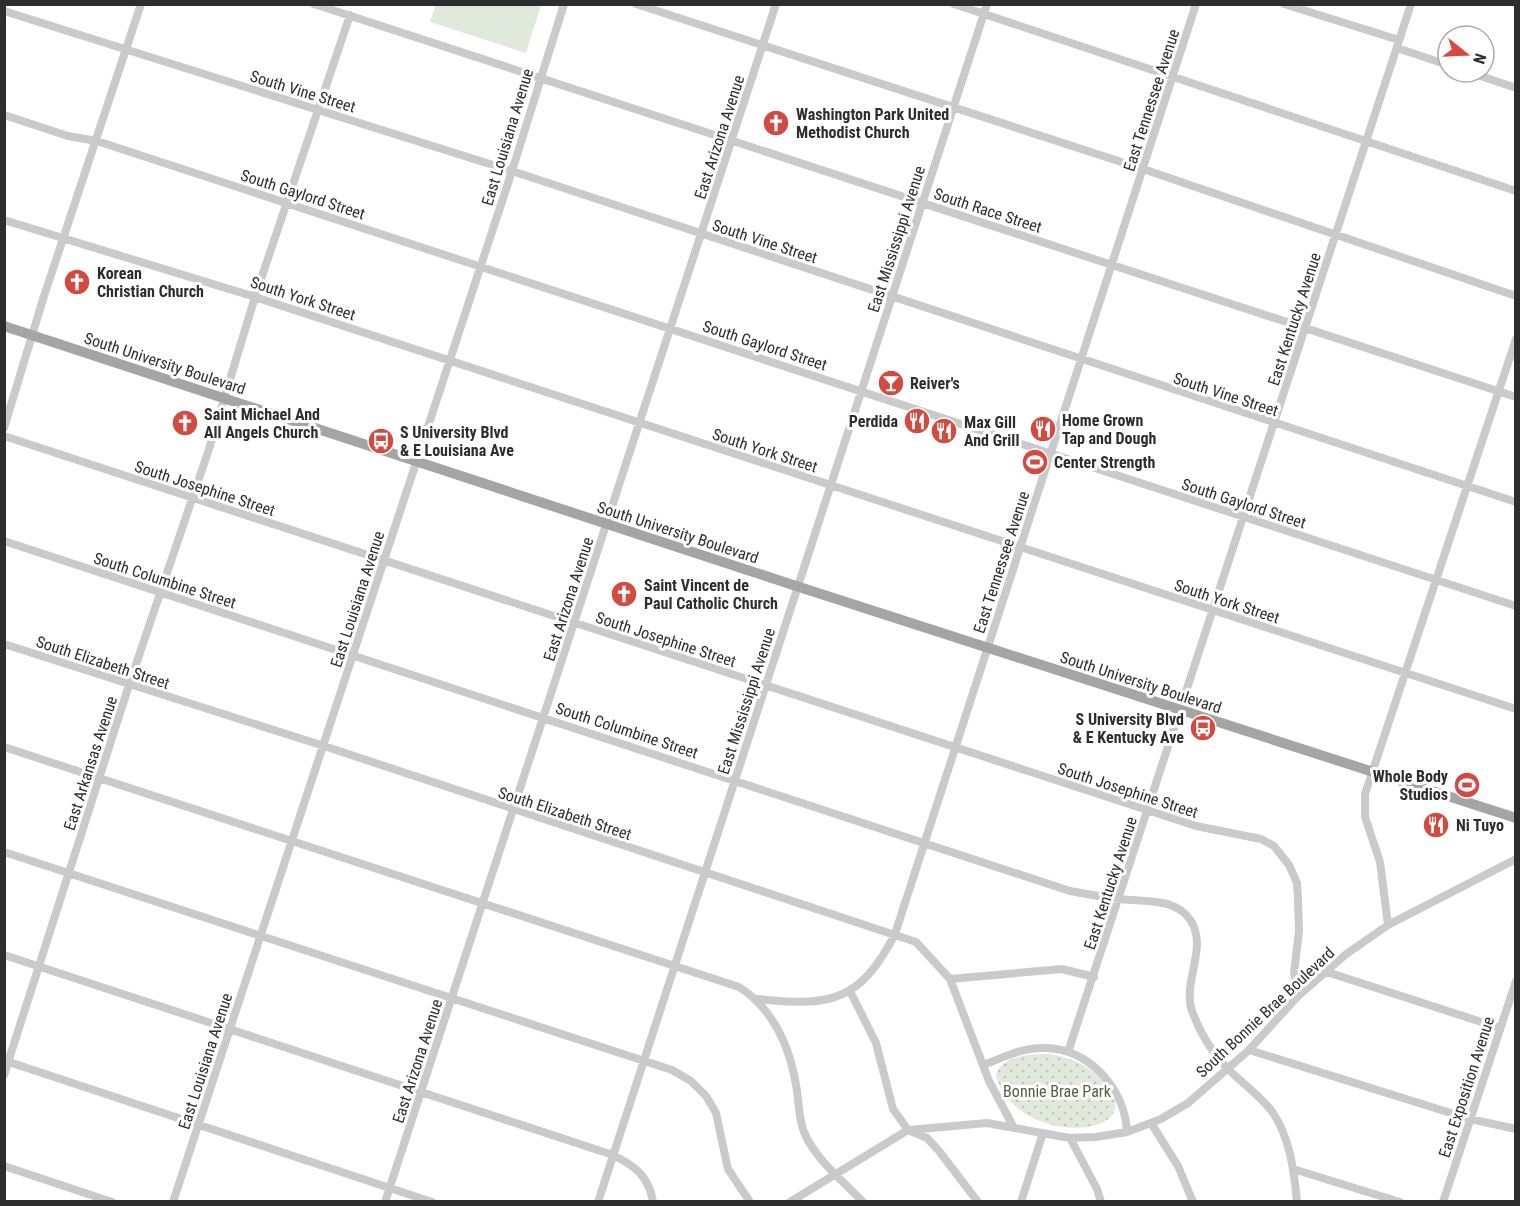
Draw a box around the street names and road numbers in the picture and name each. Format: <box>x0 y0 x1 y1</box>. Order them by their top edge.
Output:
street label: East Tennessee Avenue <box>1120 27 1183 174</box>
street label: South Vine Street <box>248 66 358 117</box>
street label: East Louisiana Avenue <box>478 66 537 208</box>
street label: East Arizona Avenue <box>690 73 748 202</box>
street label: East Mississippi Avenue <box>864 164 929 315</box>
street label: South Gaylord Street <box>238 165 368 224</box>
street label: South Race Street <box>931 184 1044 237</box>
street label: South Vine Street <box>710 216 820 267</box>
street label: East Kentucky Avenue <box>1264 250 1325 388</box>
street label: South York Street <box>248 273 358 324</box>
street label: South Gaylord Street <box>700 316 830 375</box>
street label: South University Boulevard <box>82 328 248 399</box>
street label: South Vine Street <box>1171 369 1281 420</box>
street label: South York Street <box>710 425 820 476</box>
street label: South Josephine Street <box>132 457 278 520</box>
street label: South Gaylord Street <box>1179 474 1309 533</box>
street label: East Tennessee Avenue <box>970 489 1033 636</box>
street label: South University Boulevard <box>595 497 761 568</box>
street label: East Louisiana Avenue <box>326 529 388 670</box>
street label: East Arizona Avenue <box>539 535 597 664</box>
street label: South Columbine Street <box>91 548 239 613</box>
street label: South York Street <box>1172 576 1282 627</box>
street label: South Josephine Street <box>593 608 739 671</box>
street label: East Mississippi Avenue <box>714 626 779 777</box>
street label: South Elizabeth Street <box>34 632 172 693</box>
street label: South University Boulevard <box>1058 647 1224 718</box>
street label: East Arkansas Avenue <box>60 694 121 833</box>
street label: South Columbine Street <box>553 698 701 763</box>
street label: South Josephine Street <box>1055 759 1201 822</box>
street label: South Elizabeth Street <box>496 783 634 844</box>
street label: East Kentucky Avenue <box>1080 814 1141 952</box>
street label: South Bonnie Brae Boulevard <box>1192 943 1338 1081</box>
street label: East Louisiana Avenue <box>174 991 236 1132</box>
street label: East Arizona Avenue <box>388 997 446 1126</box>
street label: East Exposition Avenue <box>1435 1014 1498 1160</box>

